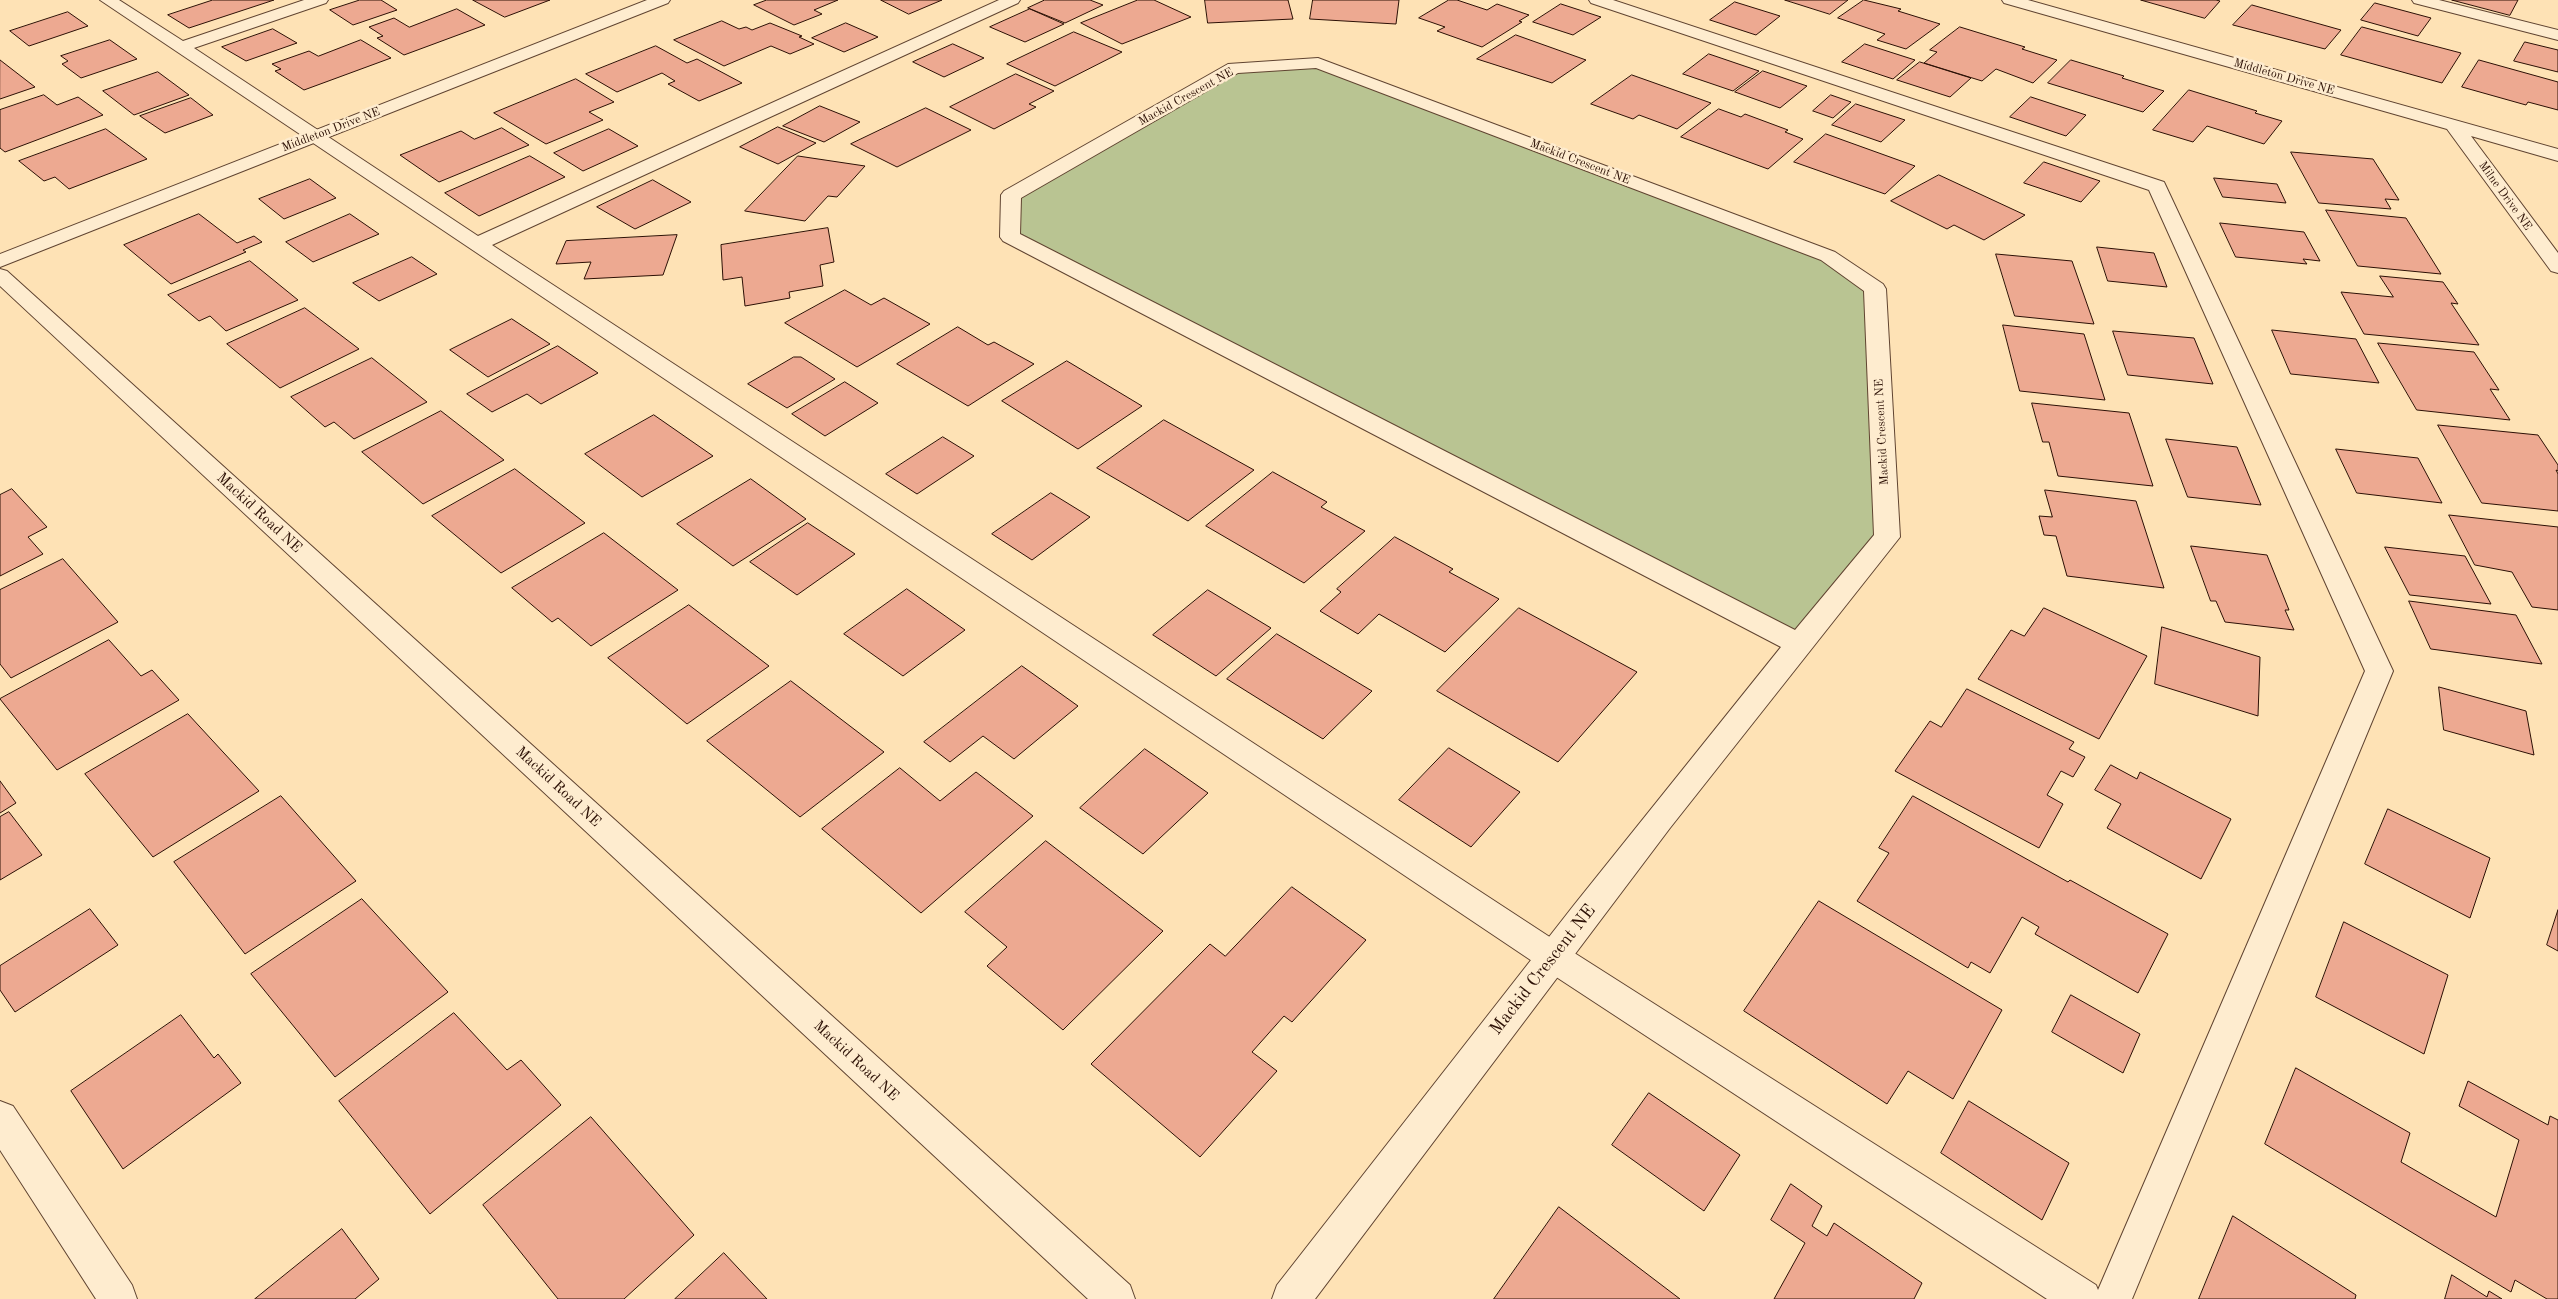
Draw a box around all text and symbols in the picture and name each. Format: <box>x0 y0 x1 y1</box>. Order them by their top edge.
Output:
street label: Middleton Drive NE <box>2232 56 2336 98</box>
street label: Mackid Crescent NE <box>1136 65 1236 129</box>
street label: Middleton Drive NE <box>280 105 382 155</box>
street label: Mackid Crescent NE <box>1528 136 1632 188</box>
street label: Milne Drive NE <box>2475 159 2535 233</box>
street label: Mackid Crescent NE <box>1872 379 1892 485</box>
street label: Mackid Road NE <box>213 469 305 557</box>
street label: Mackid Road NE <box>512 743 604 831</box>
street label: Mackid Crescent NE <box>1485 901 1601 1039</box>
street label: Mackid Road NE <box>810 1017 902 1105</box>

